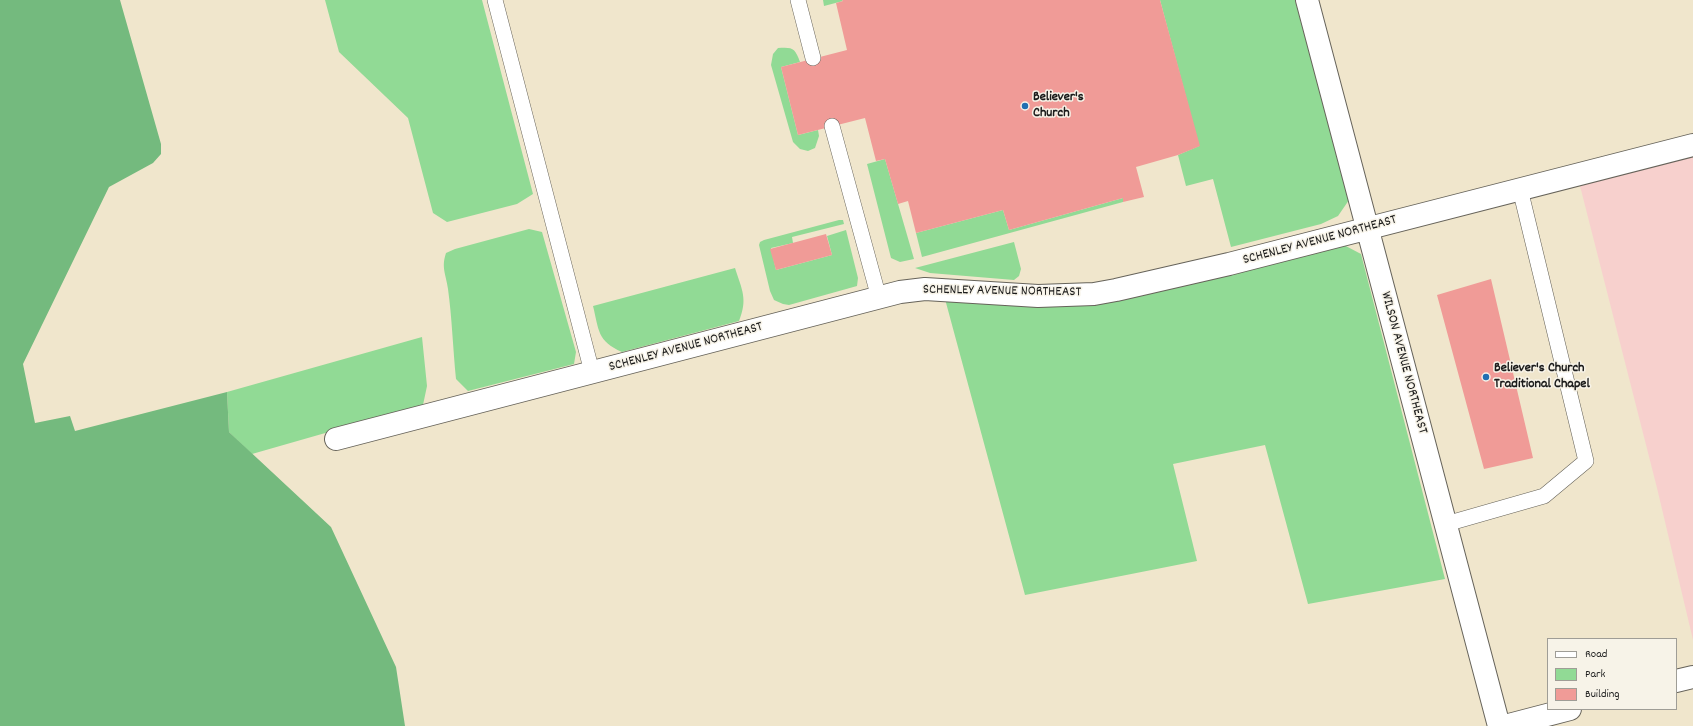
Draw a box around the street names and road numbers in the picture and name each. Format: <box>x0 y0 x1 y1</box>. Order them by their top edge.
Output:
street label: SCHENLEY AVENUE NORTHEAST <box>1241 212 1399 270</box>
street label: SCHENLEY AVENUE NORTHEAST <box>923 282 1081 302</box>
street label: WILSON AVENUE NORTHEAST <box>1376 290 1430 436</box>
street label: SCHENLEY AVENUE NORTHEAST <box>607 319 765 377</box>

